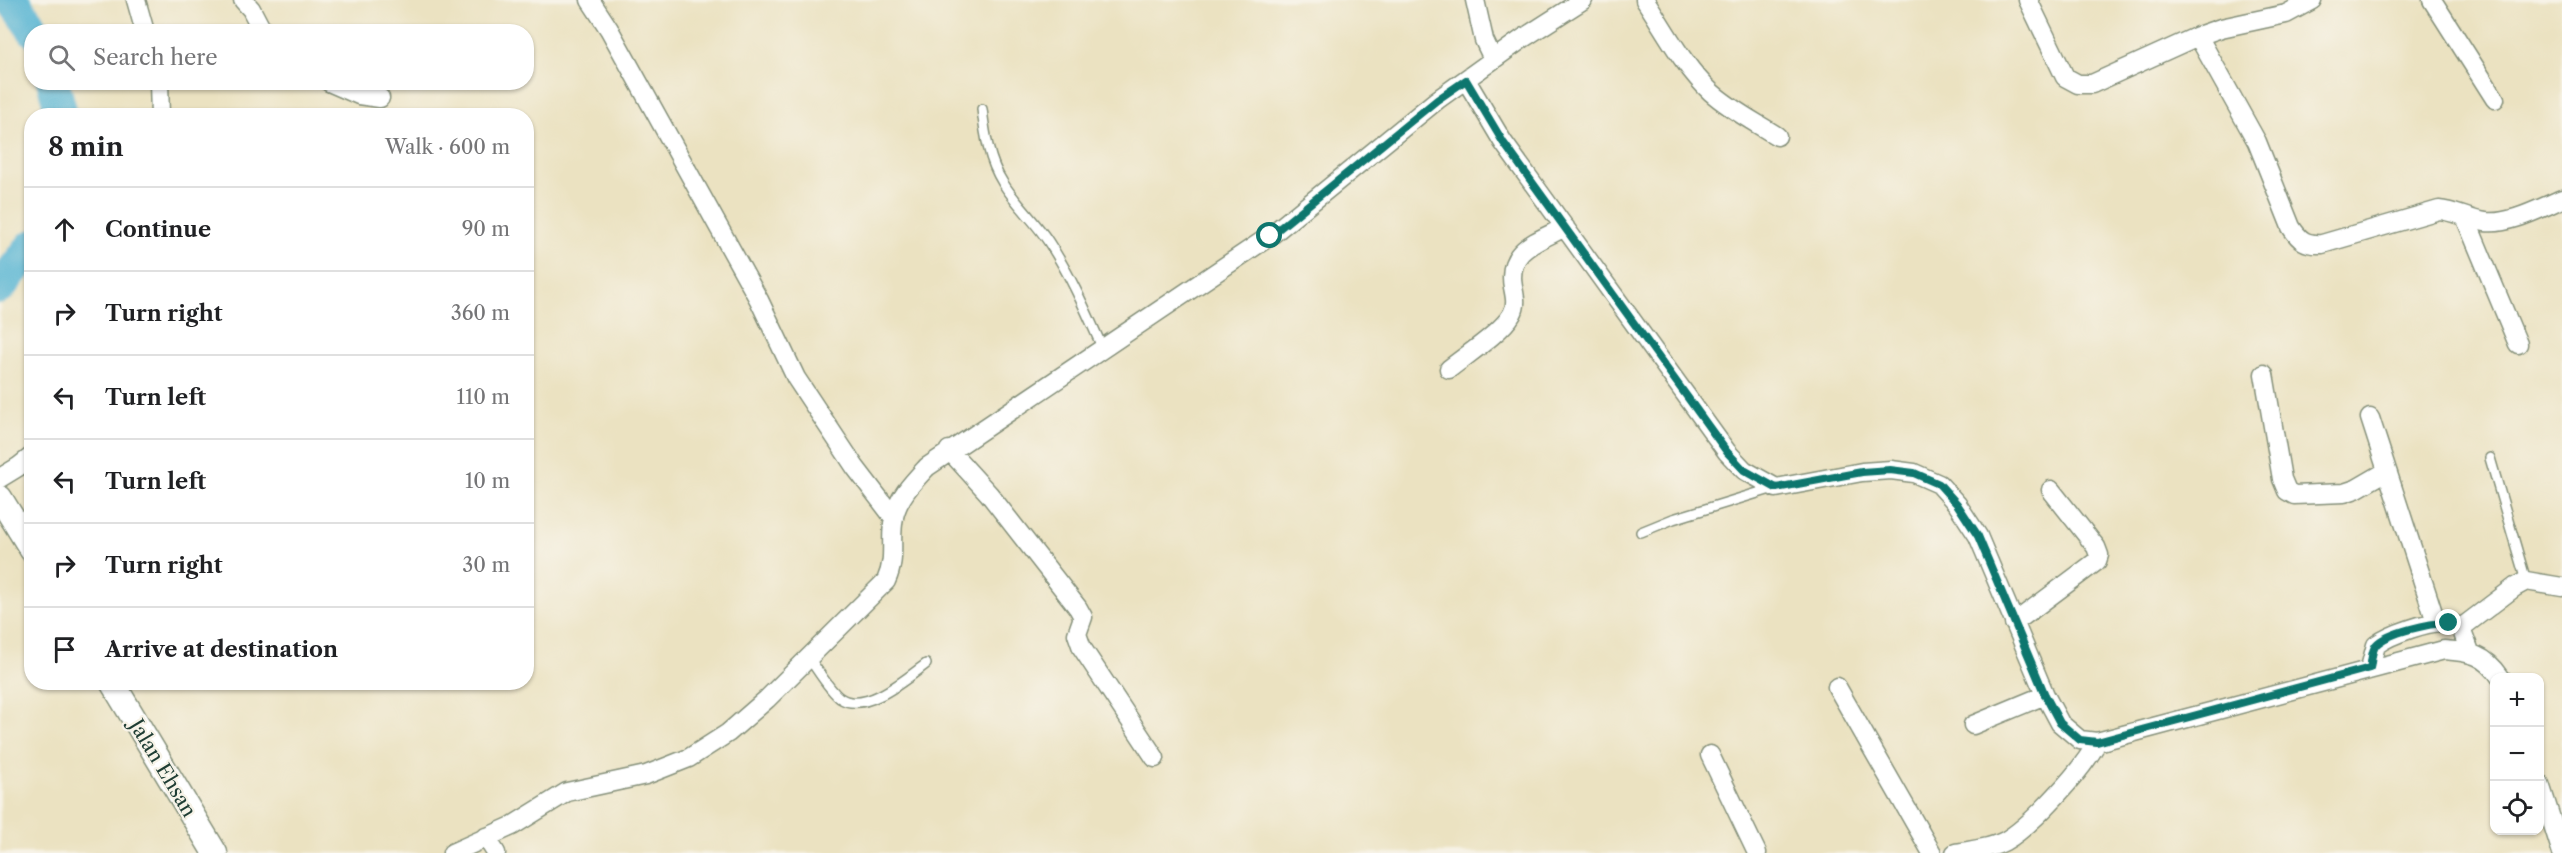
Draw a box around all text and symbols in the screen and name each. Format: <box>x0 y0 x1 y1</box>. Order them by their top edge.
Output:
search box <box>24 24 534 90</box>
icon: search <box>45 41 78 74</box>
text: Search here <box>93 44 218 71</box>
text: 8 min <box>48 131 124 163</box>
text: Walk · 600 m <box>385 135 510 159</box>
icon: ahead <box>48 213 81 246</box>
text: Continue <box>105 216 211 243</box>
text: 90 m <box>462 217 510 241</box>
route start <box>1256 222 1282 248</box>
icon: right <box>48 297 81 330</box>
text: Turn right <box>105 300 223 327</box>
text: 360 m <box>451 301 510 325</box>
icon: left <box>48 381 81 414</box>
text: Turn left <box>105 384 206 411</box>
text: 110 m <box>457 385 510 409</box>
icon: left <box>48 465 81 498</box>
text: Turn left <box>105 468 206 495</box>
text: 10 m <box>465 469 510 493</box>
icon: right <box>48 549 81 582</box>
text: Turn right <box>105 552 223 579</box>
text: 30 m <box>462 553 510 577</box>
route end <box>2435 609 2461 635</box>
icon: arrive <box>48 633 81 666</box>
text: Arrive at destination <box>105 636 338 663</box>
map controls <box>2490 673 2544 835</box>
button: + <box>2490 673 2544 727</box>
street label: Jalan Ehsan <box>123 712 202 822</box>
button: − <box>2490 727 2544 781</box>
button: locate <box>2490 781 2544 835</box>

